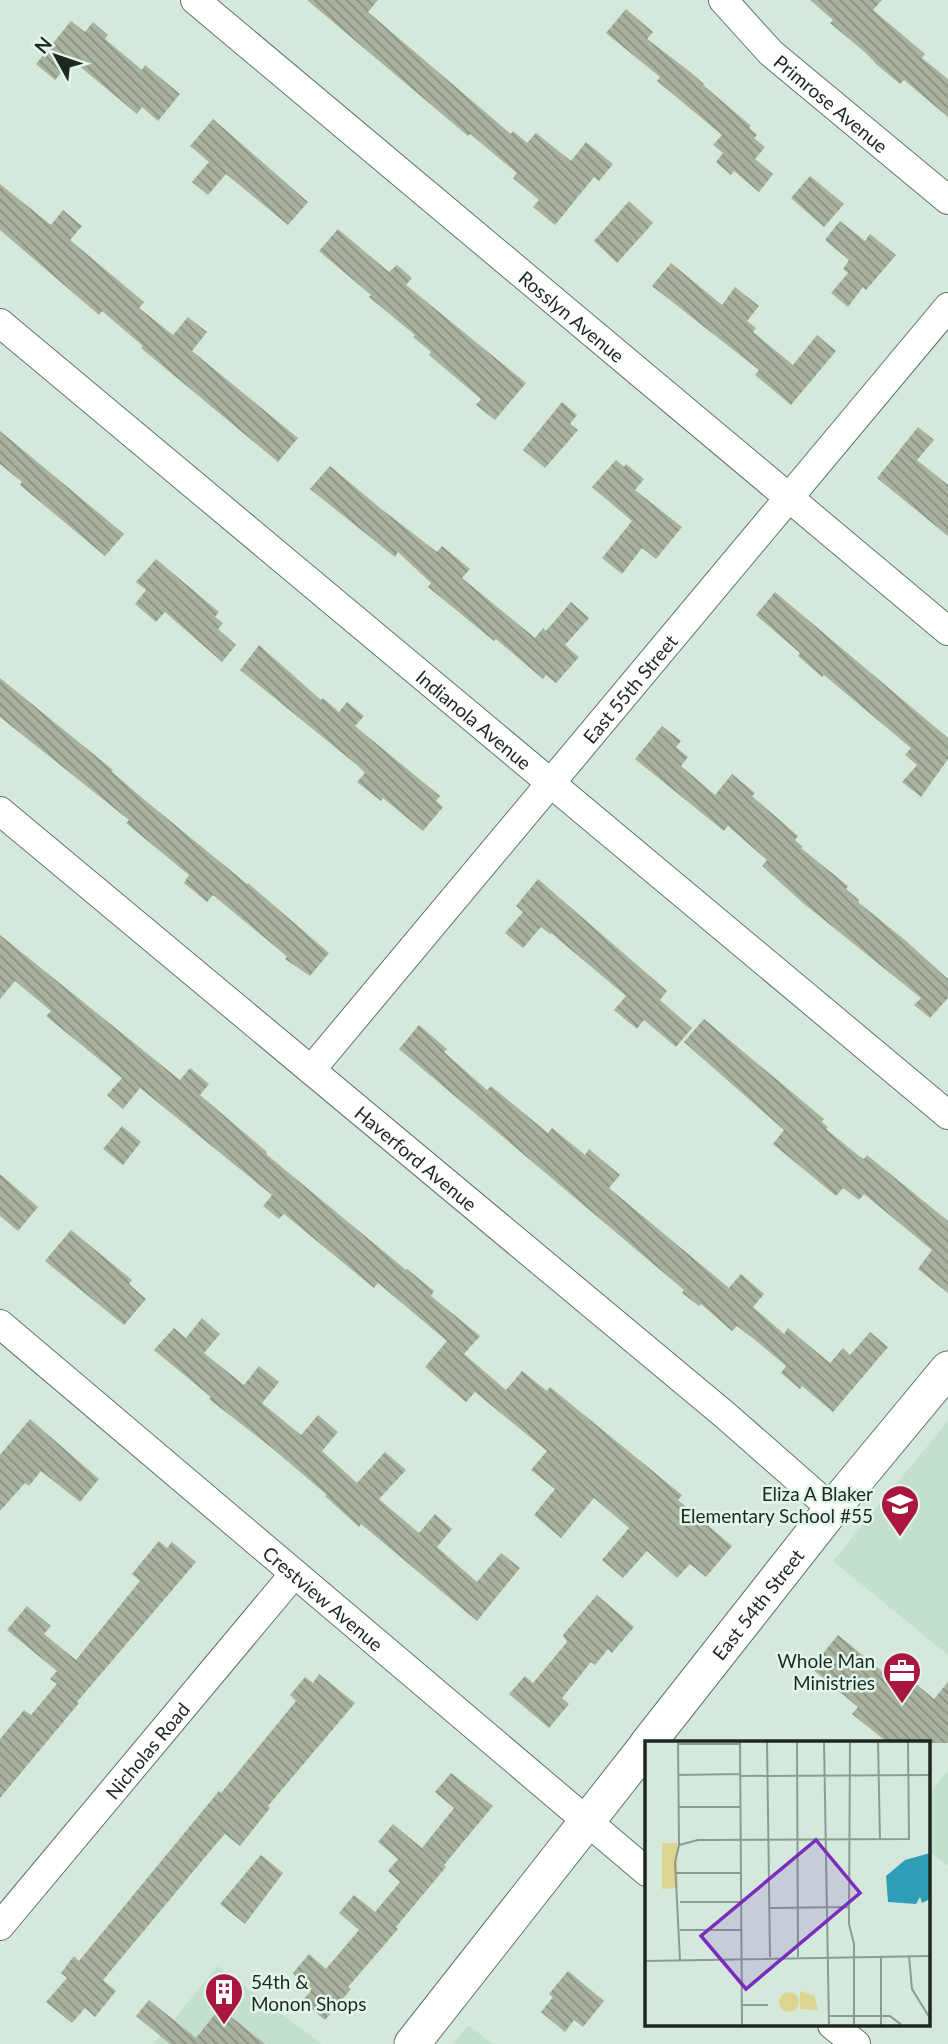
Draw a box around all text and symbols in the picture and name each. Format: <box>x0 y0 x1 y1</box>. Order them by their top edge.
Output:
north arrow <box>21 21 91 91</box>
text: N <box>29 32 56 58</box>
street label: Primrose Avenue <box>770 49 893 157</box>
street label: Rosslyn Avenue <box>515 265 630 367</box>
street label: East 55th Street <box>578 629 682 748</box>
street label: Indianola Avenue <box>412 665 537 774</box>
street label: Haverford Avenue <box>351 1101 482 1215</box>
place label: Eliza A Blaker Elementary School #55 <box>680 1482 873 1527</box>
school or university icon: Eliza A Blaker Elementary School #55 <box>879 1483 921 1538</box>
street label: Crestview Avenue <box>259 1541 388 1655</box>
street label: East 54th Street <box>707 1544 808 1664</box>
place label: Whole Man Ministries <box>777 1649 875 1694</box>
office icon: Whole Man Ministries <box>881 1650 923 1705</box>
street label: Nicholas Road <box>100 1697 194 1803</box>
inset map <box>645 1741 930 2026</box>
place label: 54th & Monon Shops <box>251 1970 366 2015</box>
building icon: 54th & Monon Shops <box>203 1971 245 2026</box>

